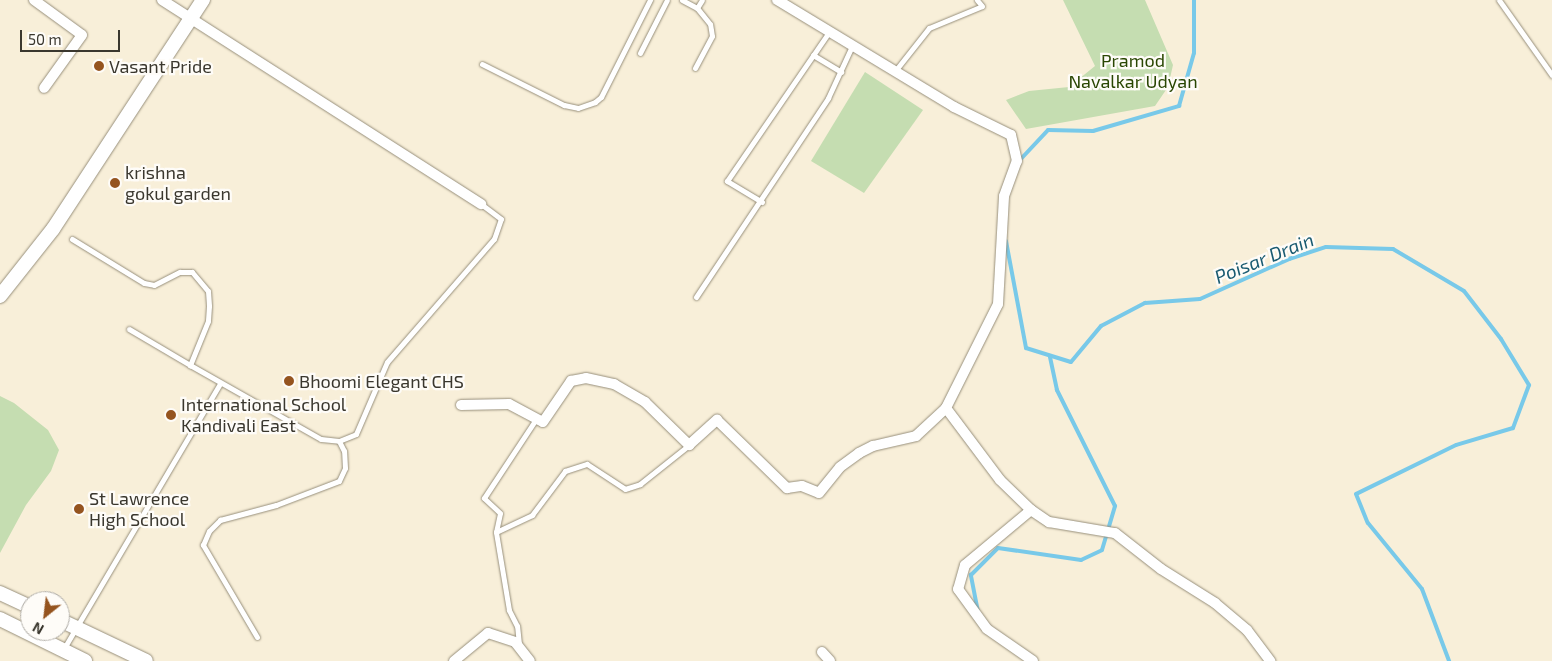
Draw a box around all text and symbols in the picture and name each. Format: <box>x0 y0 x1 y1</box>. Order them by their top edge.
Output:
scale bar <box>22 20 122 52</box>
text: 50 m <box>28 30 62 48</box>
park label: Pramod Navalkar Udyan <box>1068 50 1198 92</box>
place label: Vasant Pride <box>109 55 212 77</box>
marker: Vasant Pride <box>93 60 105 72</box>
place label: krishna gokul garden <box>125 162 231 204</box>
marker: krishna gokul garden <box>109 177 121 189</box>
water label: Poisar Drain <box>1211 228 1317 288</box>
place label: Bhoomi Elegant CHS <box>299 370 464 392</box>
marker: Bhoomi Elegant CHS <box>283 375 295 387</box>
place label: International School Kandivali East <box>181 394 347 436</box>
marker: International School Kandivali East <box>165 409 177 421</box>
place label: St Lawrence High School <box>89 488 189 530</box>
marker: St Lawrence High School <box>73 503 85 515</box>
north arrow <box>20 591 70 641</box>
text: N <box>29 619 47 639</box>

